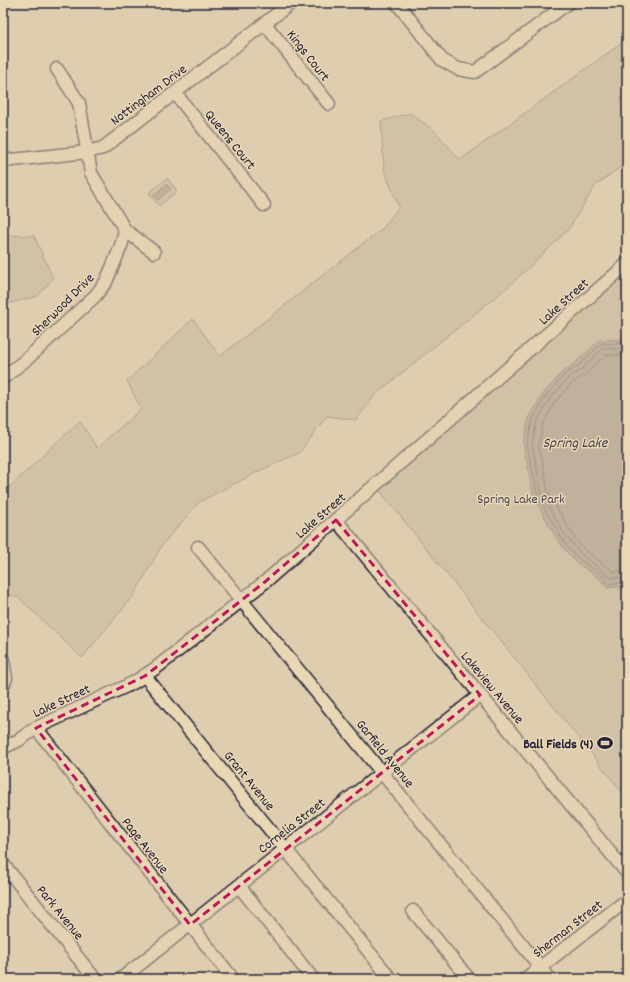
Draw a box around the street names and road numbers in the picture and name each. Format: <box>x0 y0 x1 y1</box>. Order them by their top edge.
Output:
street label: Kings Court <box>281 26 334 86</box>
street label: Nottingham Drive <box>107 60 192 131</box>
street label: Queens Court <box>199 106 260 174</box>
street label: Sherwood Drive <box>27 269 100 342</box>
street label: Lake Street <box>535 275 594 330</box>
street label: Lake Street <box>292 489 351 544</box>
street label: Lakeview Avenue <box>455 648 528 729</box>
street label: Lake Street <box>30 680 94 724</box>
street label: Garfield Avenue <box>351 716 418 793</box>
street label: Grant Avenue <box>218 747 279 816</box>
street label: Cornelia Street <box>254 794 330 859</box>
street label: Page Avenue <box>116 814 173 879</box>
street label: Park Avenue <box>31 882 88 945</box>
street label: Sherman Street <box>529 896 607 963</box>

